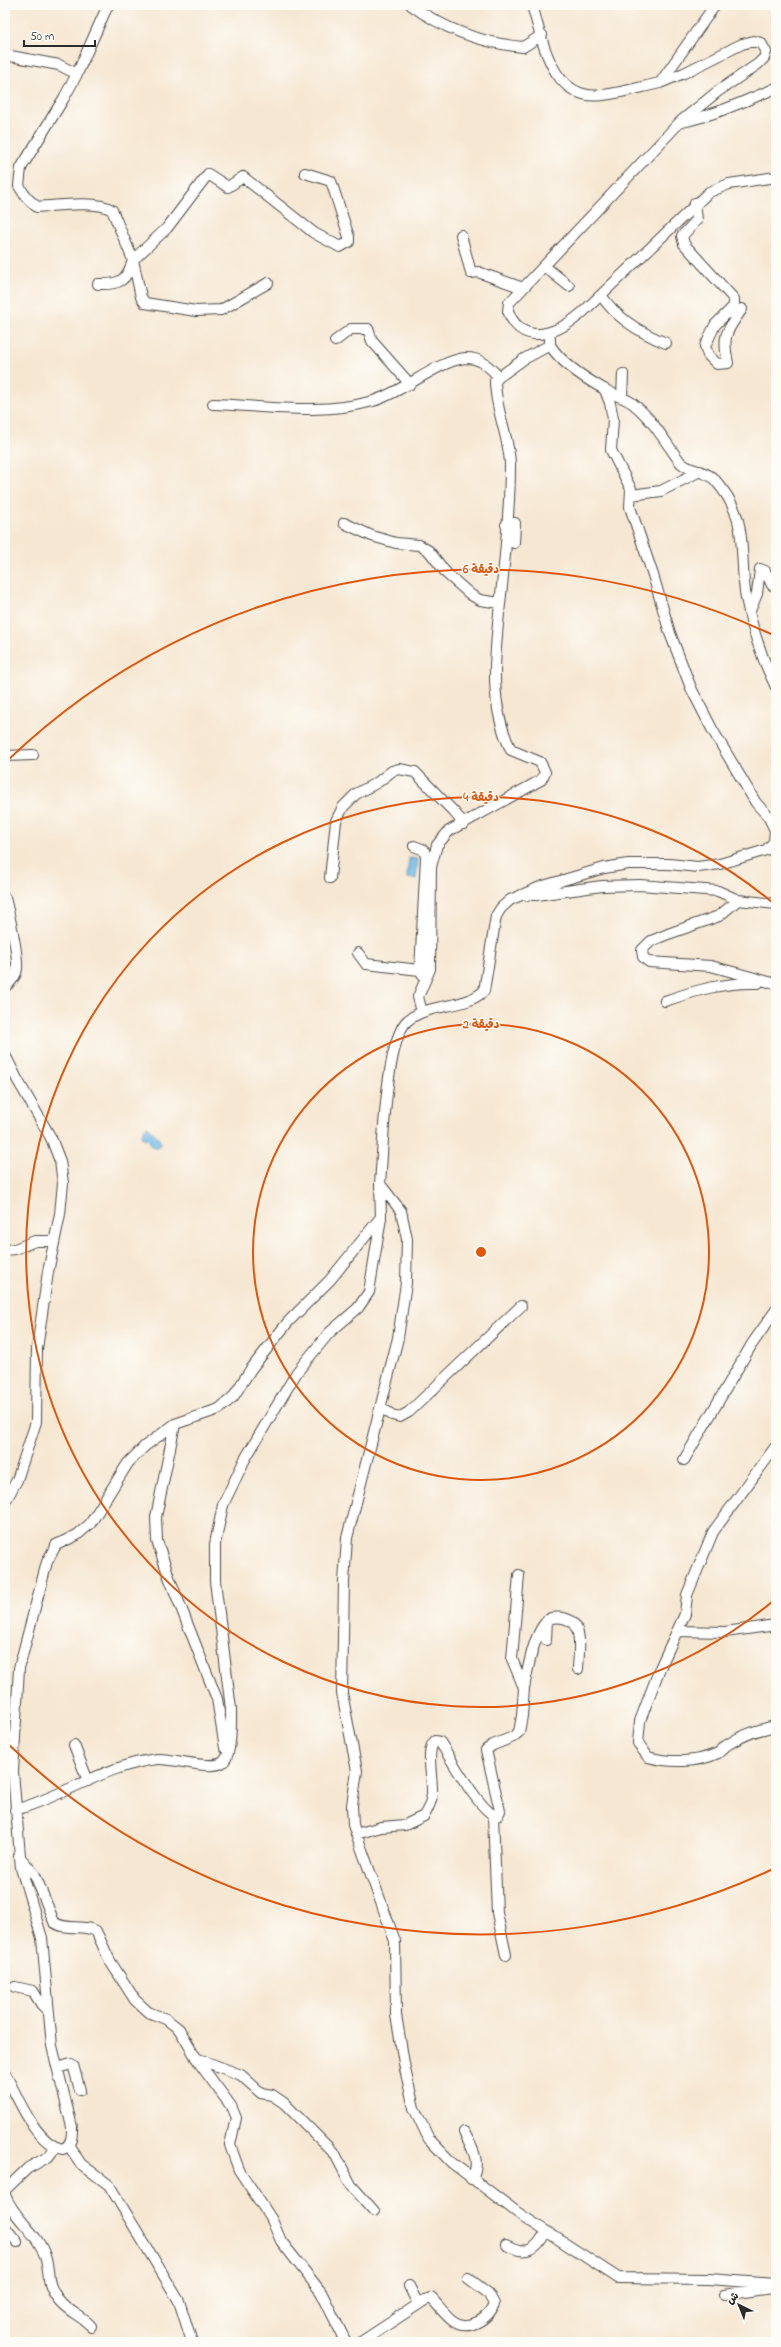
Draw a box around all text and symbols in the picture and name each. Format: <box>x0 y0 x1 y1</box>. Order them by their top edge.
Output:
scale bar <box>24 22 95 48</box>
text: 50 m <box>30 28 54 46</box>
text: 6 دقيقة <box>462 561 499 579</box>
text: 4 دقيقة <box>462 789 499 807</box>
text: 2 دقيقة <box>462 1016 500 1034</box>
centre of rings <box>474 1245 488 1259</box>
north arrow <box>719 2285 759 2325</box>
text: ش <box>723 2288 743 2308</box>

